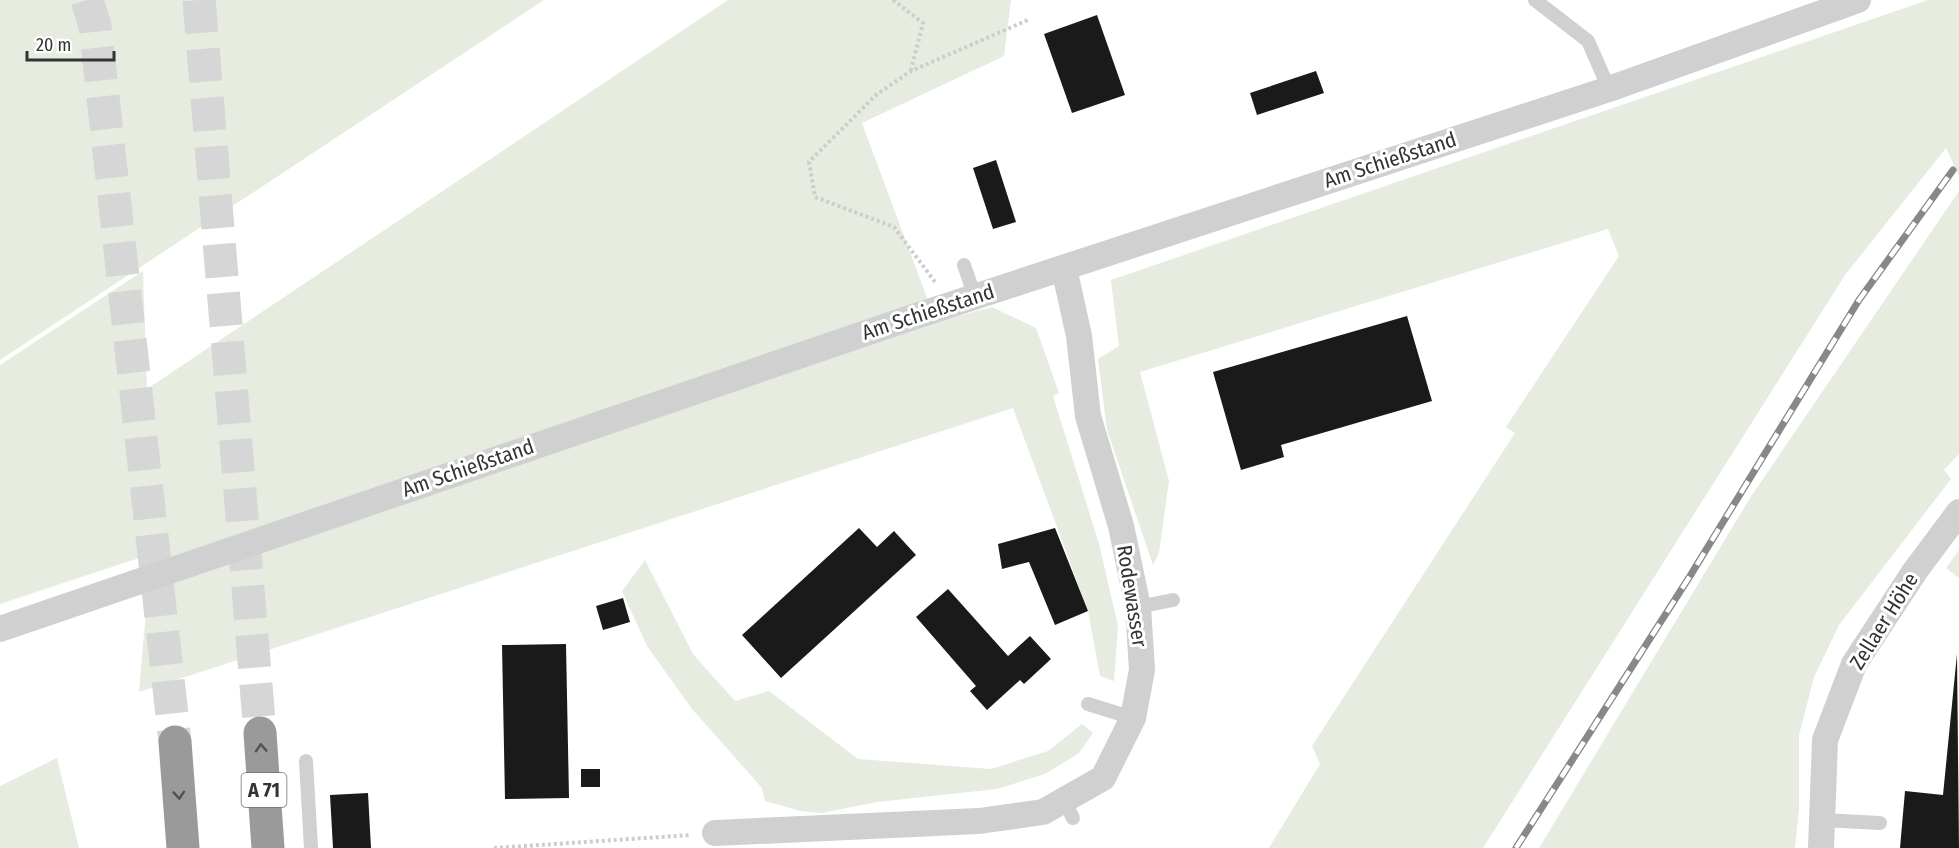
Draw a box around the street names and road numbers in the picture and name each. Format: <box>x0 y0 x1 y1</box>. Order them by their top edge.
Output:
street label: Am Schießstand <box>1320 126 1460 194</box>
street label: Am Schießstand <box>858 278 998 346</box>
street label: Am Schießstand <box>399 433 537 503</box>
street label: Rodewasser <box>1111 543 1153 649</box>
street label: Zellaer Höhe <box>1844 568 1924 674</box>
road number: A 71 <box>242 773 286 807</box>

